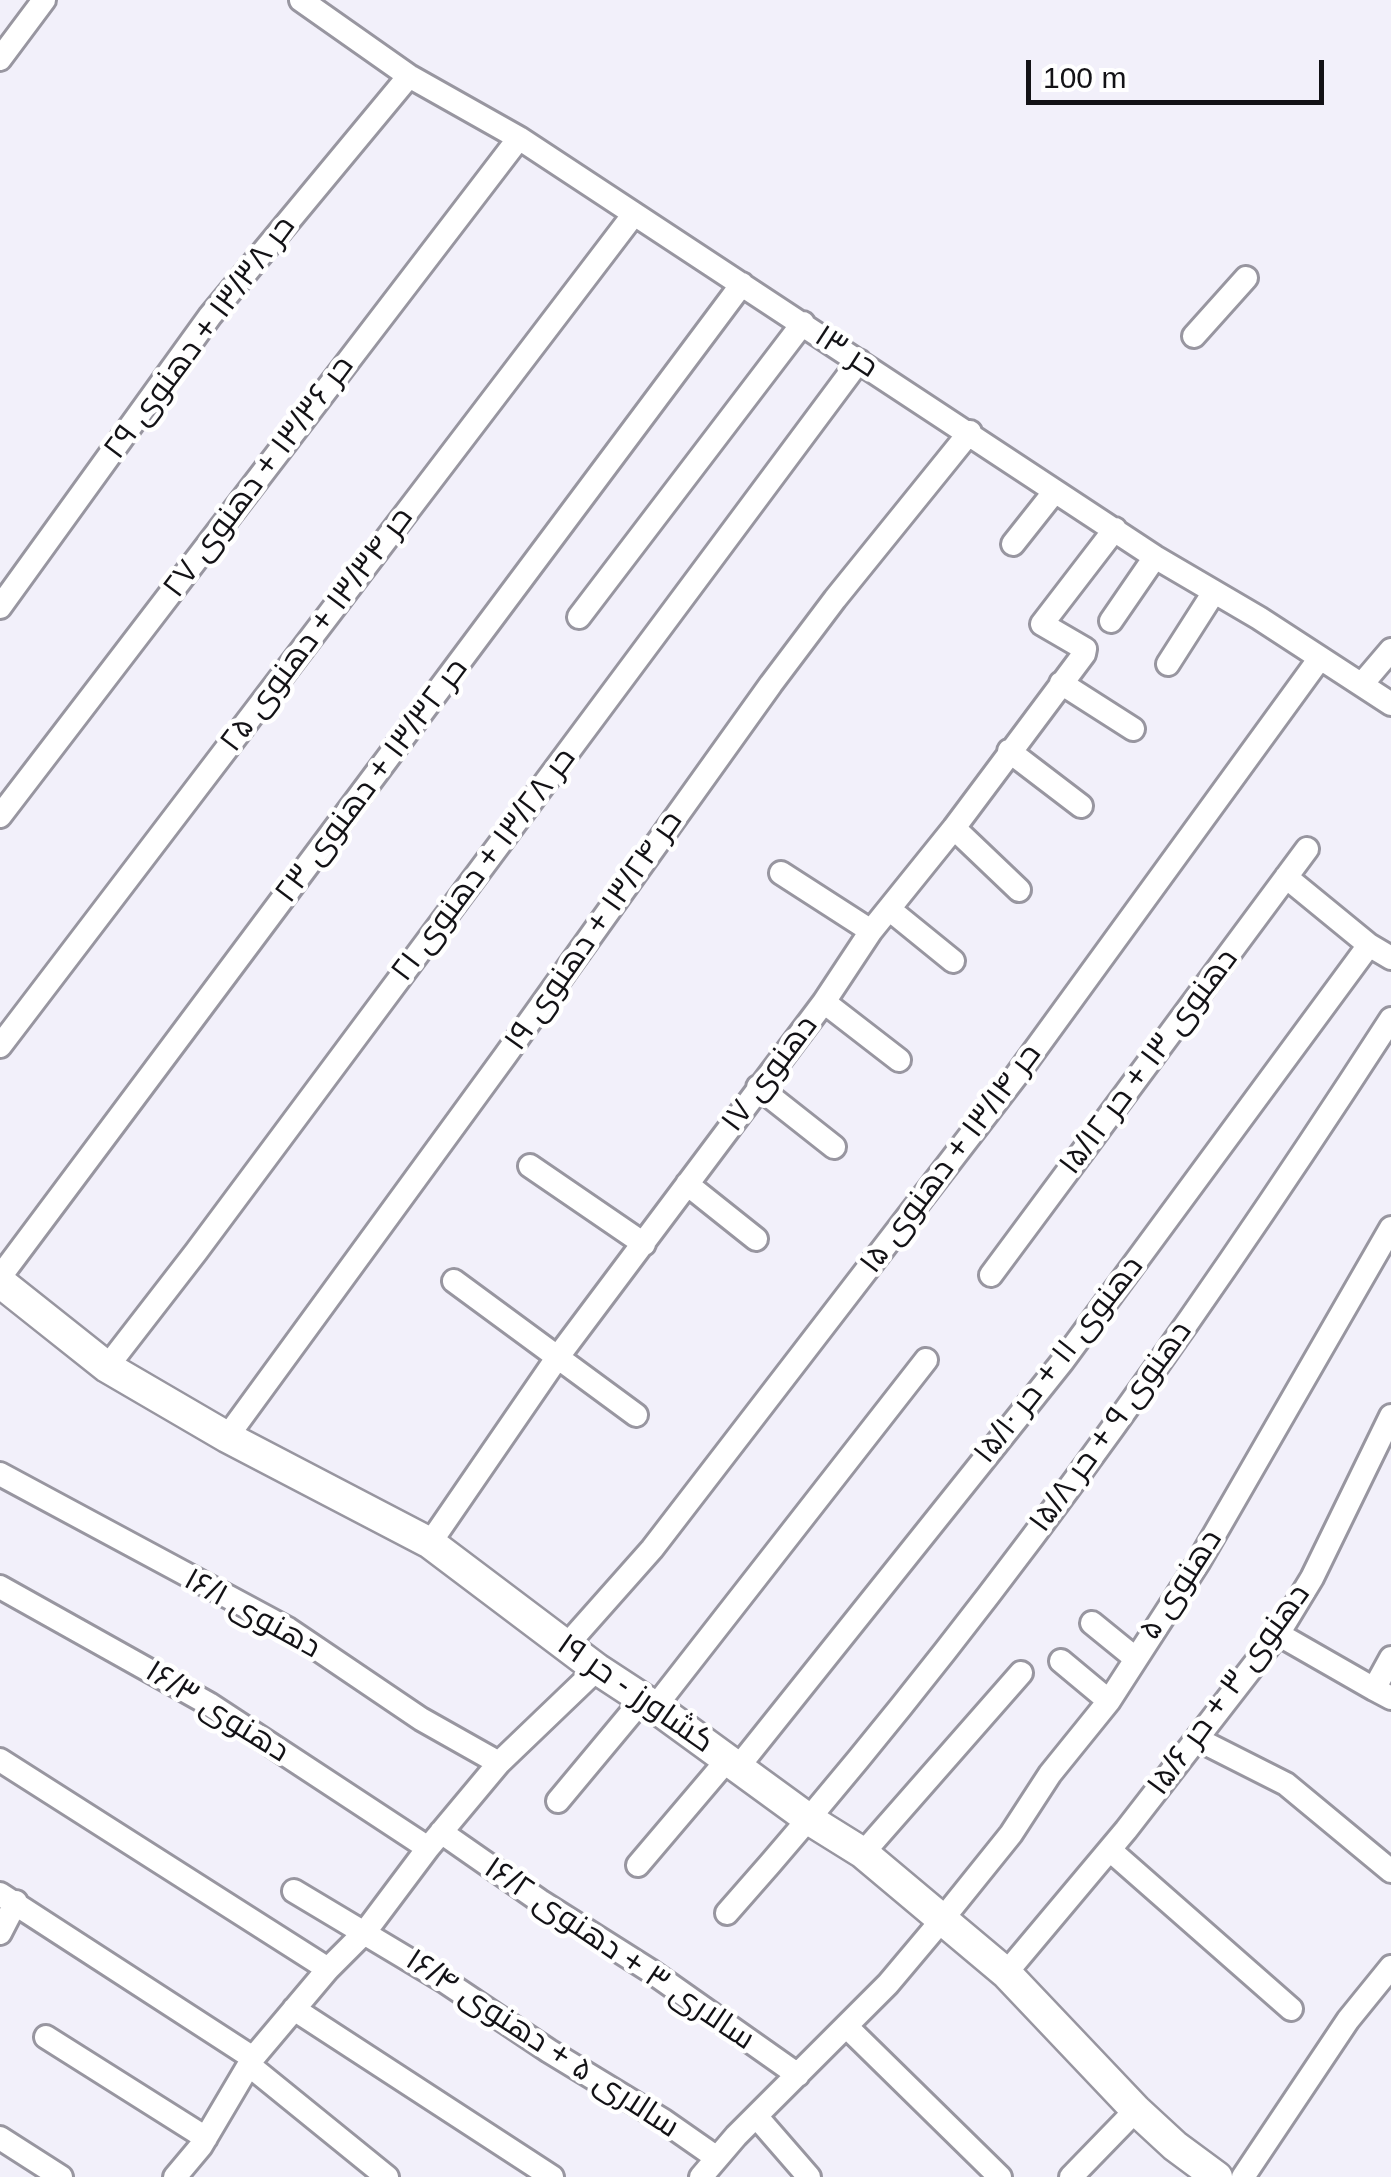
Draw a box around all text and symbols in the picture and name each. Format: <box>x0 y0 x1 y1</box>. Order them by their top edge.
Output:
scale bar <box>1031 40 1328 102</box>
text: 100 m <box>1043 61 1126 94</box>
street label: حر ۱۳/۳۸ + دهنوی ۲۹ <box>96 209 304 467</box>
street label: حر ۱۳ <box>807 317 885 387</box>
street label: حر ۱۳/۳۶ + دهنوی ۲۷ <box>155 348 363 606</box>
street label: حر ۱۳/۳۴ + دهنوی ۲۵ <box>212 500 422 760</box>
street label: حر ۱۳/۳۲ + دهنوی ۲۳ <box>267 651 477 911</box>
street label: حر ۱۳/۲۸ + دهنوی ۲۱ <box>383 740 585 990</box>
street label: حر ۱۳/۲۴ + دهنوی ۱۹ <box>497 804 691 1058</box>
street label: دهنوی ۱۳ + حر ۱۵/۱۲ <box>1051 941 1247 1183</box>
street label: دهنوی ۱۷ <box>714 1008 826 1140</box>
street label: حر ۱۳/۱۴ + دهنوی ۱۵ <box>852 1036 1050 1282</box>
street label: دهنوی ۱۱ + حر ۱۵/۱۰ <box>966 1248 1152 1472</box>
street label: دهنوی ۹ + حر ۱۵/۸ <box>1021 1314 1201 1540</box>
street label: دهنوی ۵ <box>1131 1523 1231 1647</box>
street label: دهنوی ۱۶/۱ <box>177 1561 327 1667</box>
street label: دهنوی ۳ + حر ۱۵/۶ <box>1139 1577 1319 1803</box>
street label: کشاورز - حر ۱۹ <box>549 1626 721 1762</box>
street label: دهنوی ۱۶/۳ <box>138 1653 296 1771</box>
street label: سالاری ۳ + دهنوی ۱۶/۲ <box>476 1849 762 2059</box>
street label: سالاری ۵ + دهنوی ۱۶/۴ <box>398 1941 686 2147</box>

